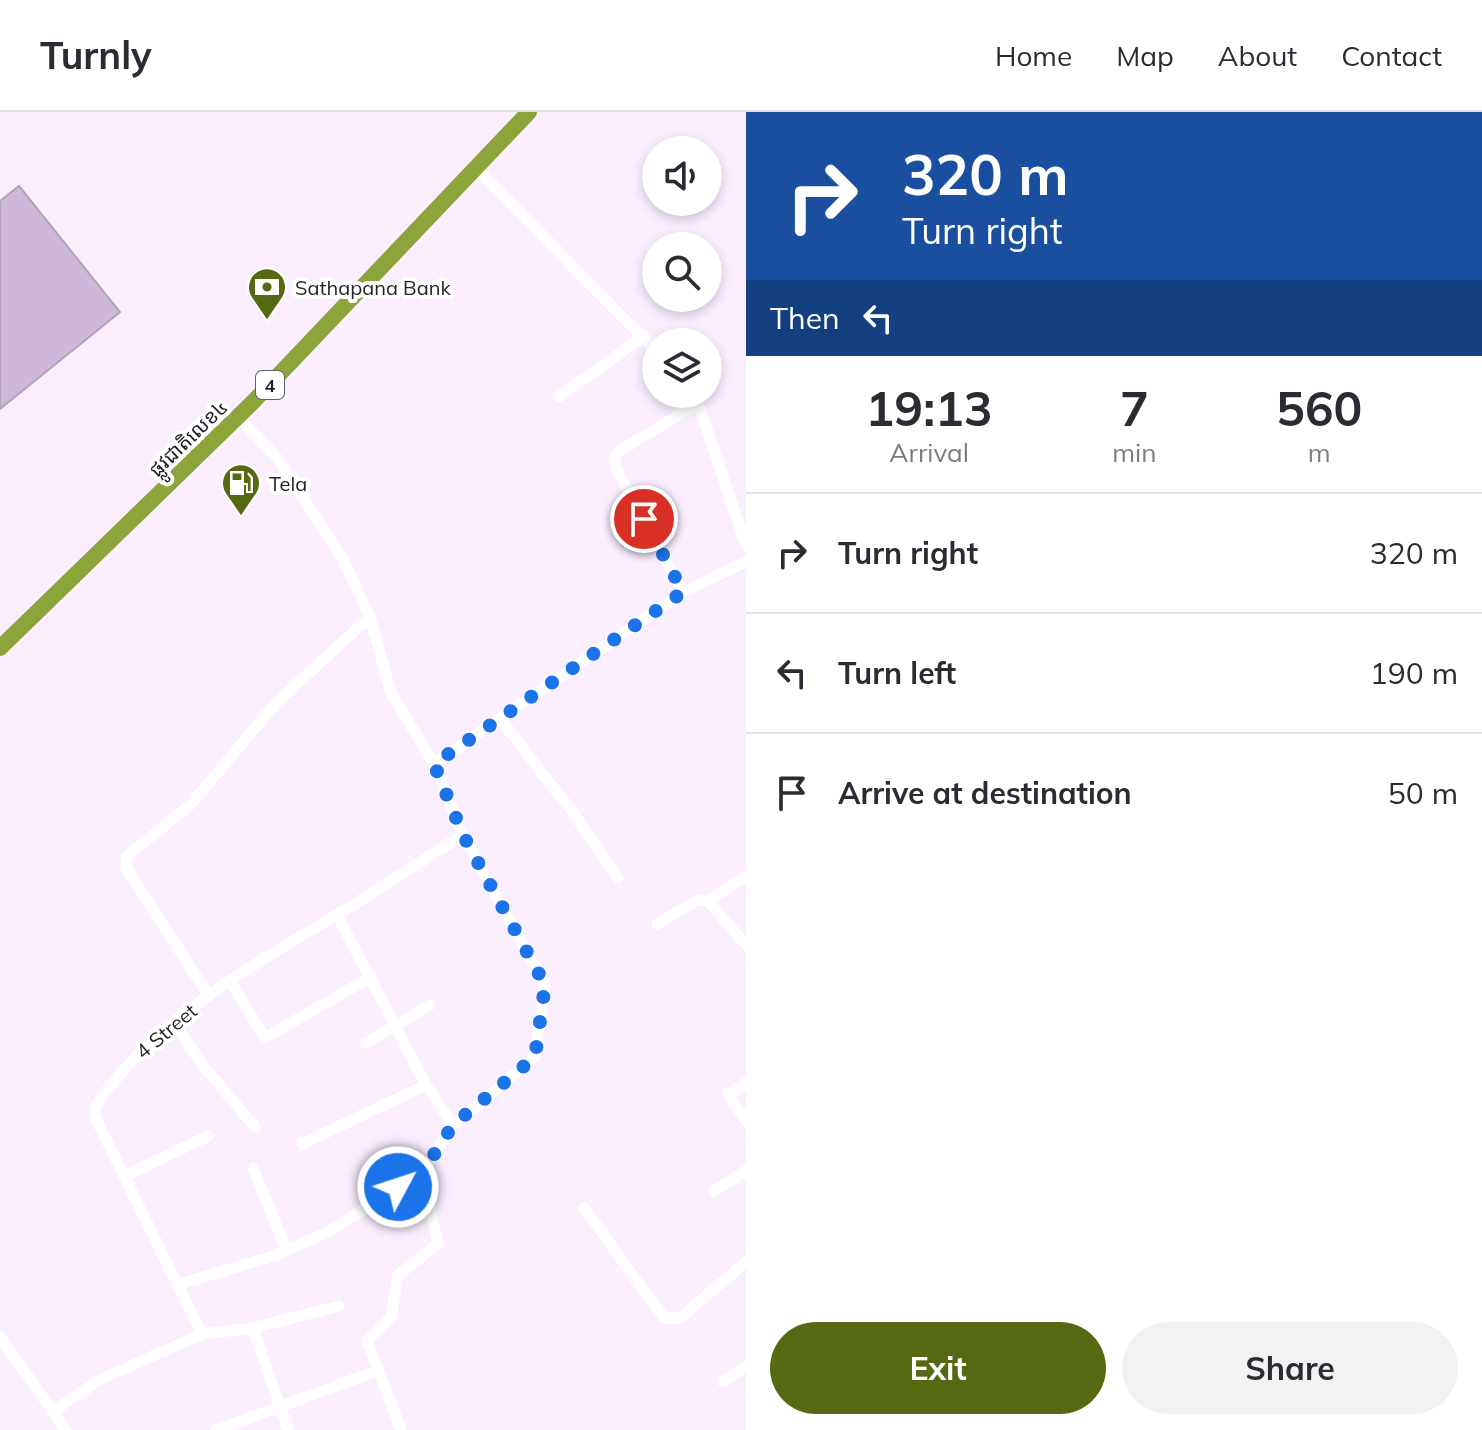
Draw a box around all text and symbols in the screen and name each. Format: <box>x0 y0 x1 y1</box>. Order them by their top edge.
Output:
text: Turnly <box>40 31 152 79</box>
text: Home <box>995 38 1072 73</box>
text: Map <box>1116 38 1174 73</box>
text: About <box>1218 38 1297 73</box>
text: Contact <box>1341 38 1442 73</box>
map controls <box>642 136 722 408</box>
button: sound <box>642 136 722 216</box>
text: 320 m <box>902 139 1069 209</box>
icon: right <box>770 144 874 248</box>
text: Turn right <box>902 208 1063 253</box>
button: search <box>642 232 722 312</box>
bank icon: Sathapana Bank <box>246 266 288 321</box>
place label: Sathapana Bank <box>295 275 451 300</box>
icon: left <box>856 296 900 340</box>
text: Then <box>770 299 840 337</box>
button: layers <box>642 328 722 408</box>
road number: 4 <box>256 371 284 399</box>
text: 19:13 <box>866 378 993 438</box>
text: 7 <box>1120 378 1149 438</box>
text: 560 <box>1276 378 1362 438</box>
street label: ផ្លូវជាតិលេខ៤ <box>143 394 237 487</box>
text: Arrival <box>889 436 969 469</box>
text: min <box>1112 436 1156 469</box>
text: m <box>1308 436 1331 469</box>
fuel station icon: Tela <box>220 462 262 517</box>
place label: Tela <box>269 471 307 496</box>
pin <box>610 485 678 553</box>
icon: arrive <box>622 497 666 541</box>
icon: right <box>770 531 814 575</box>
text: Turn right <box>838 534 978 572</box>
text: 320 m <box>1370 534 1458 572</box>
icon: left <box>770 651 814 695</box>
text: Turn left <box>838 654 956 692</box>
text: 190 m <box>1370 654 1458 692</box>
icon: arrive <box>770 771 814 815</box>
text: Arrive at destination <box>838 774 1132 812</box>
text: 50 m <box>1388 774 1458 812</box>
street label: 4 Street <box>130 998 202 1064</box>
position arrow <box>356 1145 440 1229</box>
button: Exit <box>770 1322 1106 1414</box>
button: Share <box>1122 1322 1458 1414</box>

